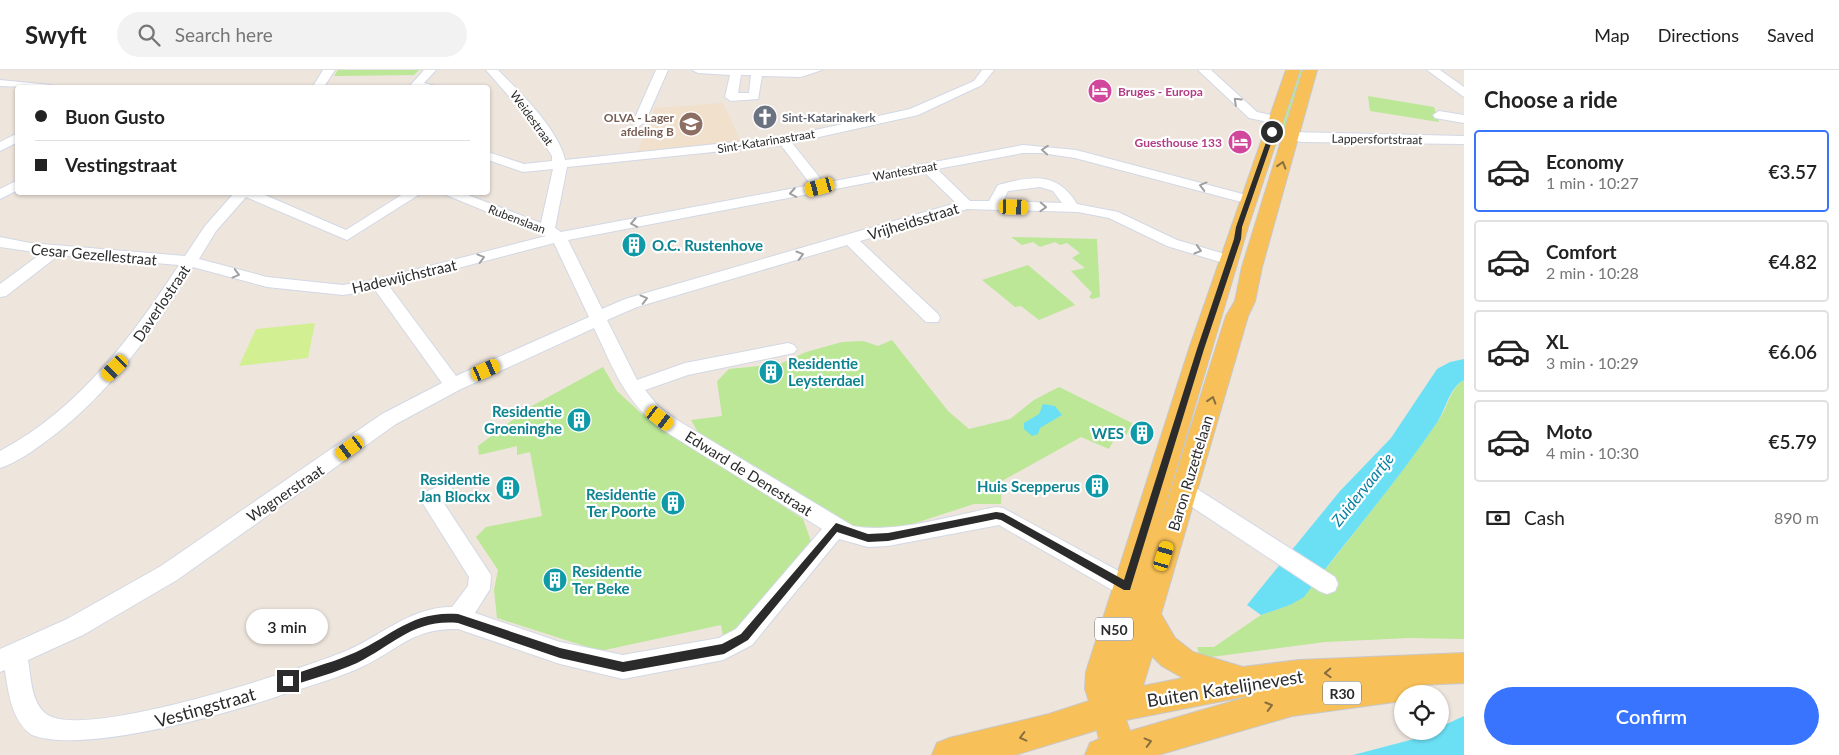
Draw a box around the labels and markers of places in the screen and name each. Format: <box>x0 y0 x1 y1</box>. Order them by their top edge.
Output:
hotel icon: Bruges - Europa <box>1087 78 1113 104</box>
place label: Bruges - Europa <box>1118 84 1203 99</box>
church icon: Sint-Katarinakerk <box>752 104 778 130</box>
place label: OLVA - Lager afdeling B <box>604 110 675 139</box>
place label: Sint-Katarinakerk <box>782 110 876 125</box>
school or university icon: OLVA - Lager afdeling B <box>678 111 704 137</box>
hotel icon: Guesthouse 133 <box>1227 129 1253 155</box>
place label: Guesthouse 133 <box>1135 135 1222 150</box>
building icon: O.C. Rustenhove <box>621 232 647 258</box>
place label: O.C. Rustenhove <box>652 236 763 254</box>
place label: Residentie Leysterdael <box>788 354 864 389</box>
building icon: Residentie Leysterdael <box>758 359 784 385</box>
place label: Residentie Groeninghe <box>484 402 562 437</box>
building icon: Residentie Groeninghe <box>566 407 592 433</box>
building icon: WES <box>1129 420 1155 446</box>
place label: WES <box>1091 424 1124 442</box>
place label: Residentie Jan Blockx <box>419 470 490 505</box>
building icon: Huis Scepperus <box>1084 473 1110 499</box>
building icon: Residentie Jan Blockx <box>495 475 521 501</box>
place label: Huis Scepperus <box>977 477 1080 495</box>
place label: Residentie Ter Poorte <box>586 485 656 520</box>
building icon: Residentie Ter Poorte <box>660 490 686 516</box>
place label: Residentie Ter Beke <box>572 562 642 597</box>
building icon: Residentie Ter Beke <box>542 567 568 593</box>

